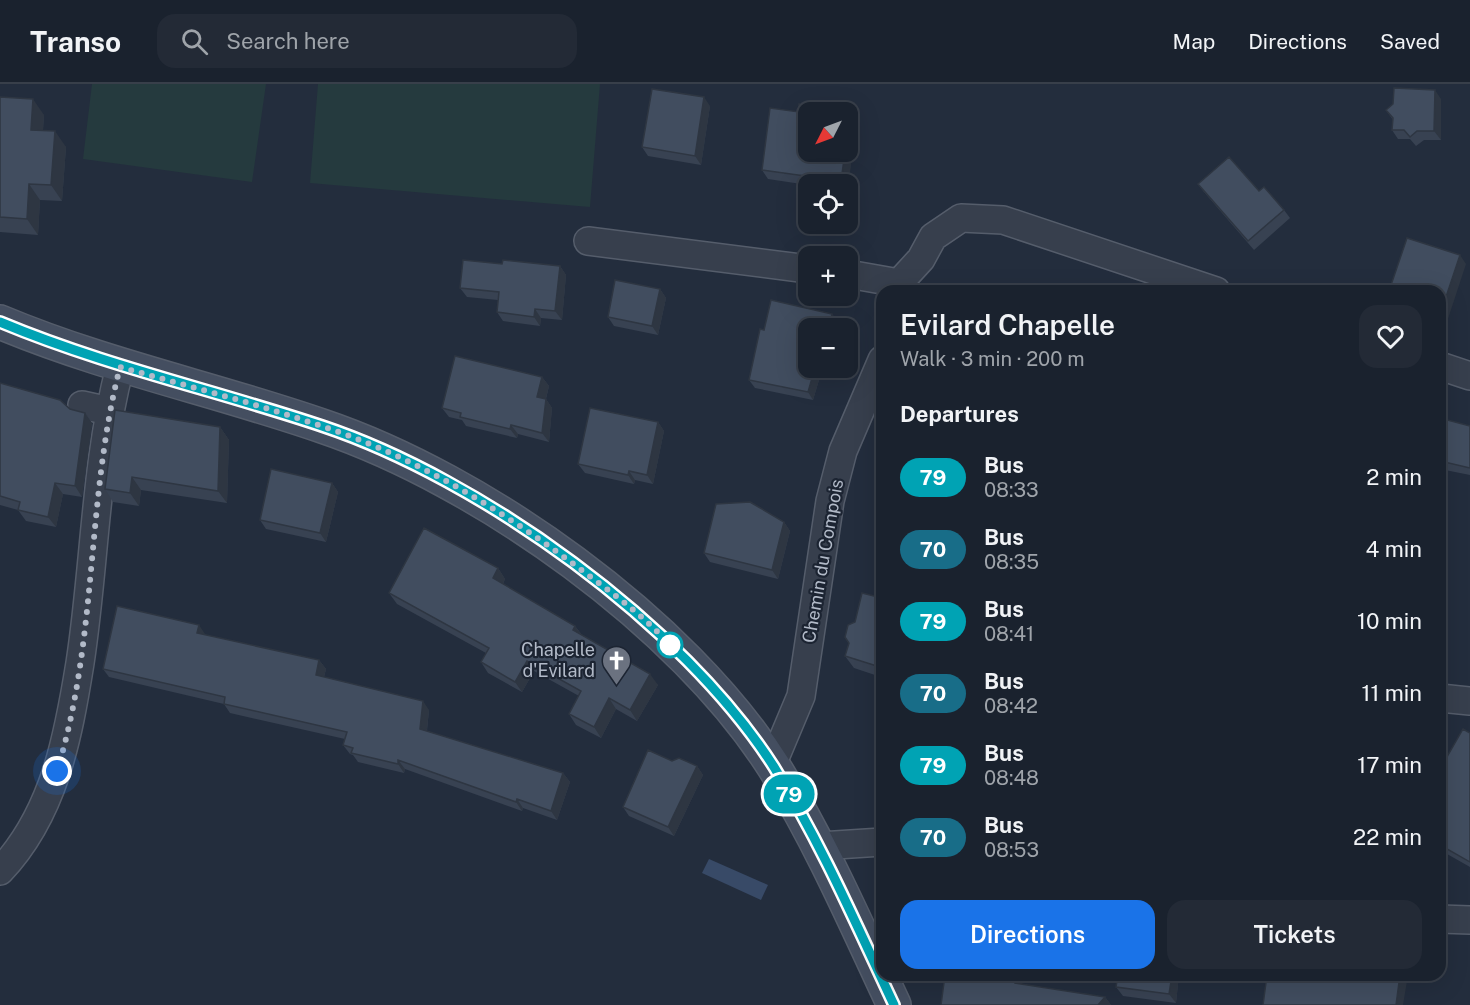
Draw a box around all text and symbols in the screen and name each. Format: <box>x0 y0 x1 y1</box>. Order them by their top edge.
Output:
search box <box>157 14 577 68</box>
text: Transo <box>30 25 121 58</box>
icon: search <box>178 25 211 58</box>
text: Search here <box>226 28 350 54</box>
text: Map <box>1173 29 1215 54</box>
text: Directions <box>1248 29 1347 54</box>
text: Saved <box>1380 29 1440 54</box>
north arrow <box>798 102 858 162</box>
map controls <box>798 102 858 378</box>
button: locate <box>798 174 858 234</box>
button: + <box>798 246 858 306</box>
button: heart <box>1359 305 1422 368</box>
text: Evilard Chapelle <box>900 308 1115 341</box>
button: − <box>798 318 858 378</box>
text: Walk · 3 min · 200 m <box>900 347 1085 371</box>
text: Departures <box>900 401 1019 427</box>
text: Bus <box>984 452 1024 478</box>
text: 2 min <box>1366 464 1422 490</box>
text: 79 <box>920 465 946 490</box>
street label: Chemin du Compois <box>798 477 847 644</box>
text: 08:33 <box>984 478 1039 502</box>
text: Bus <box>984 524 1024 550</box>
text: 4 min <box>1366 536 1422 562</box>
text: 70 <box>920 537 946 562</box>
text: 08:35 <box>984 550 1039 574</box>
text: Bus <box>984 596 1024 622</box>
text: 10 min <box>1357 608 1422 634</box>
text: 79 <box>920 609 946 634</box>
text: 08:41 <box>984 622 1034 646</box>
unlabelled marker <box>657 632 683 658</box>
place label: Chapelle d'Evilard <box>521 639 595 681</box>
church icon: Chapelle d'Evilard <box>600 644 632 686</box>
text: Bus <box>984 668 1024 694</box>
text: 11 min <box>1361 680 1422 706</box>
text: 70 <box>920 681 946 706</box>
text: 08:42 <box>984 694 1038 718</box>
text: Bus <box>984 740 1024 766</box>
text: 17 min <box>1357 752 1422 778</box>
text: 79 <box>920 753 946 778</box>
your location <box>42 756 72 786</box>
text: 08:48 <box>984 766 1039 790</box>
line badge: 79 <box>762 774 816 814</box>
text: 79 <box>776 782 802 807</box>
text: Bus <box>984 812 1024 838</box>
text: 22 min <box>1353 824 1422 850</box>
text: 70 <box>920 825 946 850</box>
text: 08:53 <box>984 838 1039 862</box>
button: Directions <box>900 900 1155 969</box>
button: Tickets <box>1167 900 1422 969</box>

